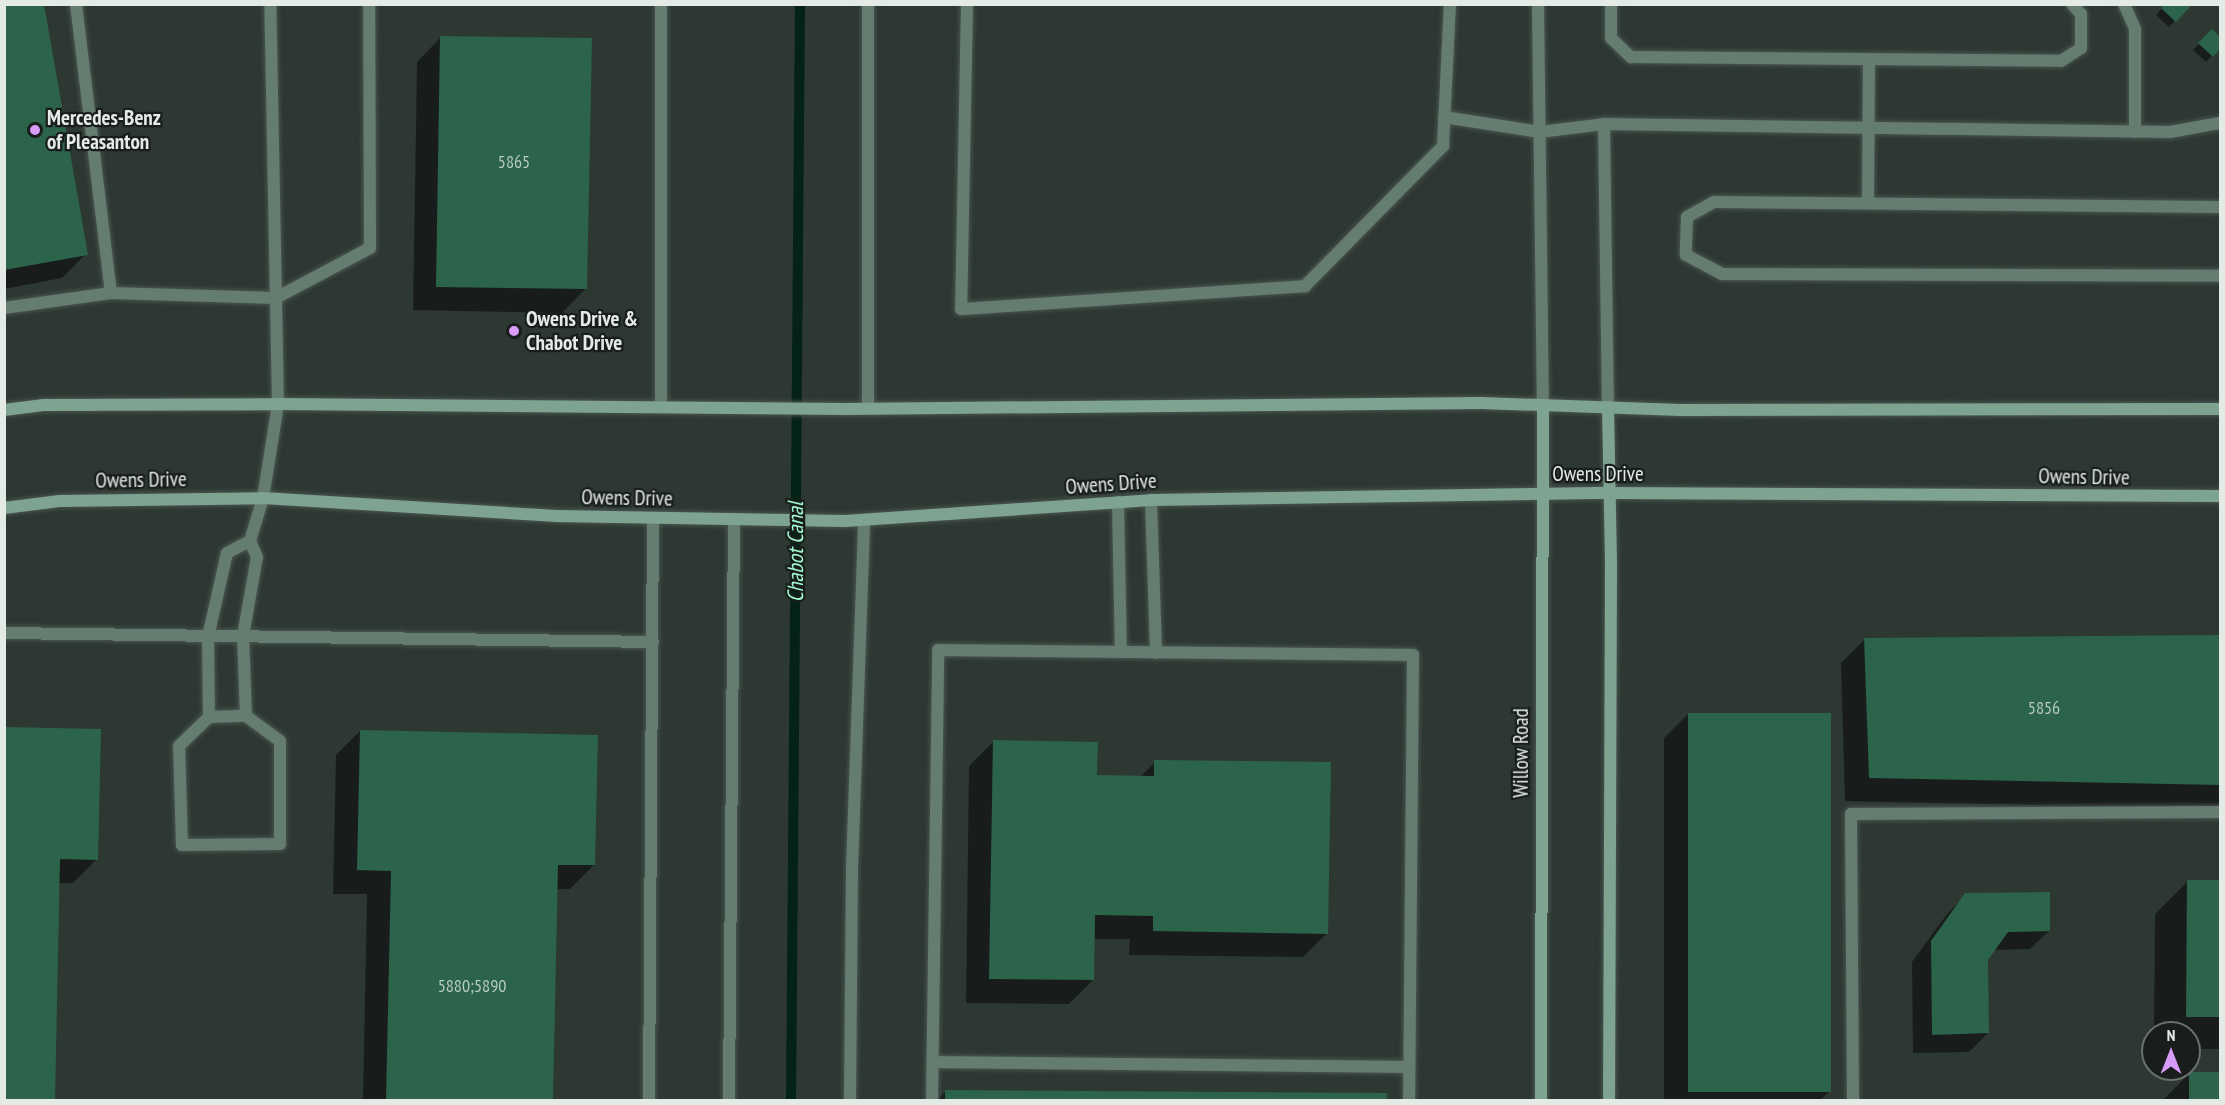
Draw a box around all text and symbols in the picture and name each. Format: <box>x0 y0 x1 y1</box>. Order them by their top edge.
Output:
place label: Mercedes-Benz of Pleasanton <box>47 105 161 155</box>
marker: Mercedes-Benz of Pleasanton <box>28 123 42 137</box>
house number: 5865 <box>498 151 530 173</box>
place label: Owens Drive & Chabot Drive <box>526 306 638 356</box>
marker: Owens Drive & Chabot Drive <box>507 324 521 338</box>
street label: Owens Drive <box>1552 461 1644 487</box>
street label: Owens Drive <box>2038 464 2130 490</box>
street label: Owens Drive <box>95 467 187 493</box>
street label: Owens Drive <box>1065 468 1157 500</box>
street label: Owens Drive <box>581 485 673 511</box>
water label: Chabot Canal <box>783 502 809 602</box>
house number: 5856 <box>2028 697 2060 719</box>
street label: Willow Road <box>1508 708 1534 798</box>
house number: 5880;5890 <box>438 975 506 997</box>
north arrow <box>2141 1021 2201 1081</box>
text: N <box>2167 1025 2175 1045</box>

